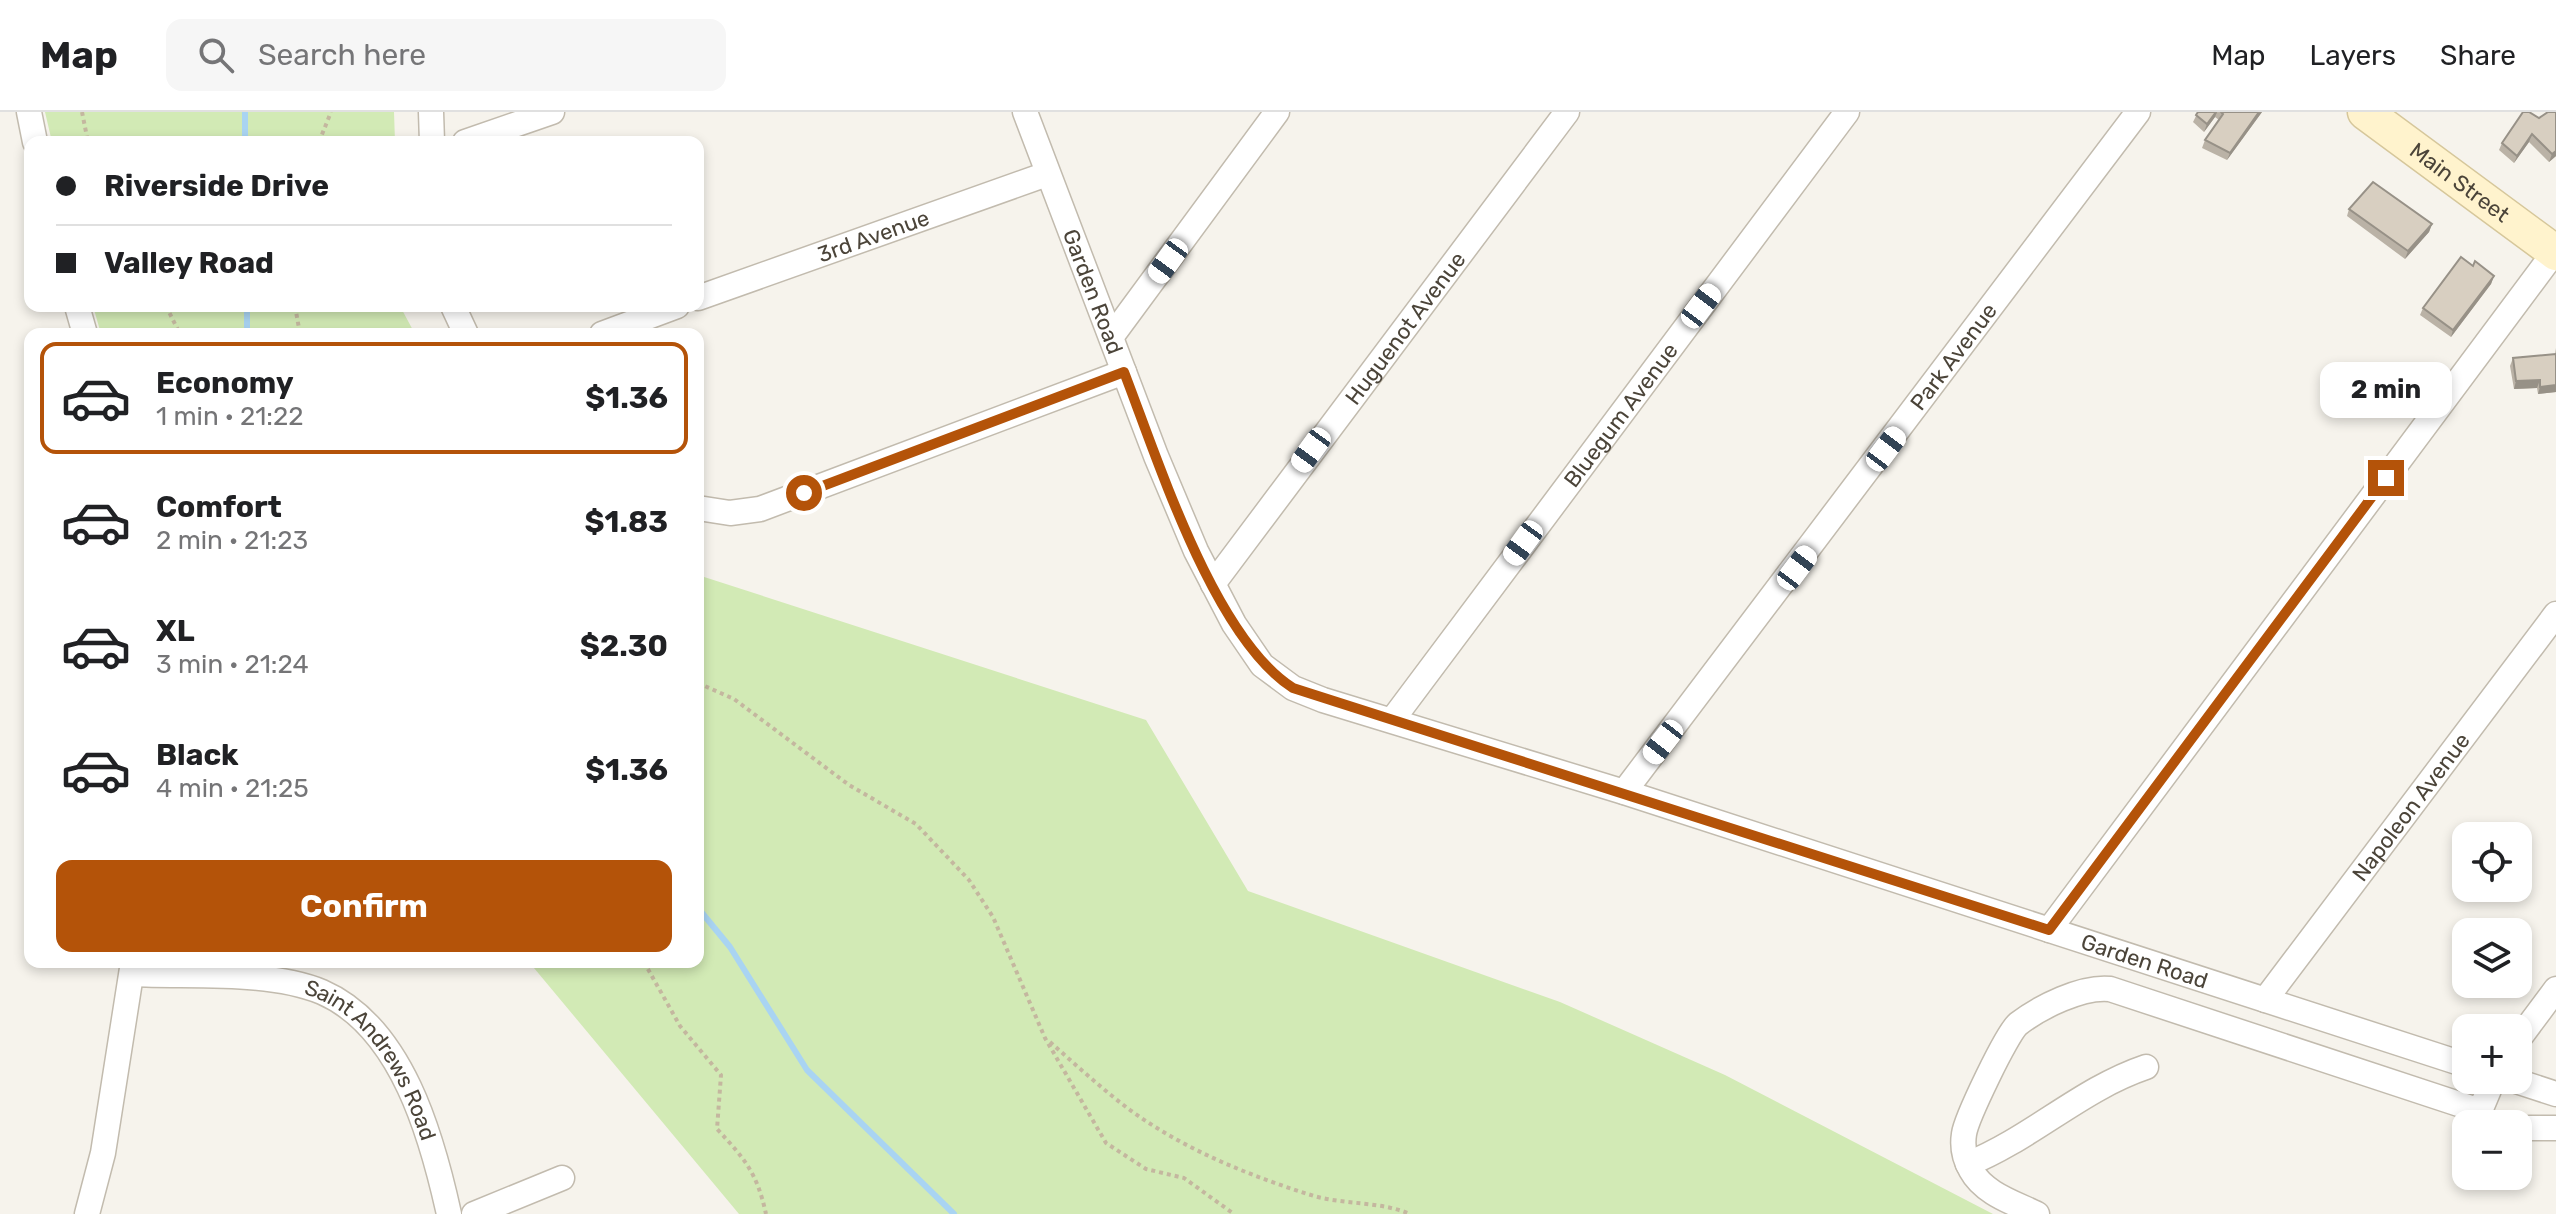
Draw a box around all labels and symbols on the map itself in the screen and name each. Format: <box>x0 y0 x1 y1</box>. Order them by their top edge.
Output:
street label: Main Street <box>2405 136 2515 228</box>
street label: 3rd Avenue <box>814 204 933 268</box>
street label: Garden Road <box>1057 225 1129 358</box>
car <box>1144 235 1192 287</box>
street label: Huguenot Avenue <box>1339 246 1471 410</box>
car <box>1677 280 1725 332</box>
street label: Park Avenue <box>1904 297 2002 415</box>
street label: Bluegum Avenue <box>1558 337 1683 492</box>
callout: 2 min <box>2320 362 2452 418</box>
car <box>1862 423 1910 475</box>
car <box>1287 424 1335 476</box>
route end <box>2368 460 2404 496</box>
route start <box>786 475 822 511</box>
car <box>1499 517 1547 569</box>
car <box>1773 542 1821 594</box>
car <box>1639 716 1687 768</box>
street label: Napoleon Avenue <box>2346 727 2475 886</box>
street label: Garden Road <box>2078 928 2211 994</box>
street label: Saint Andrews Road <box>301 973 442 1144</box>

